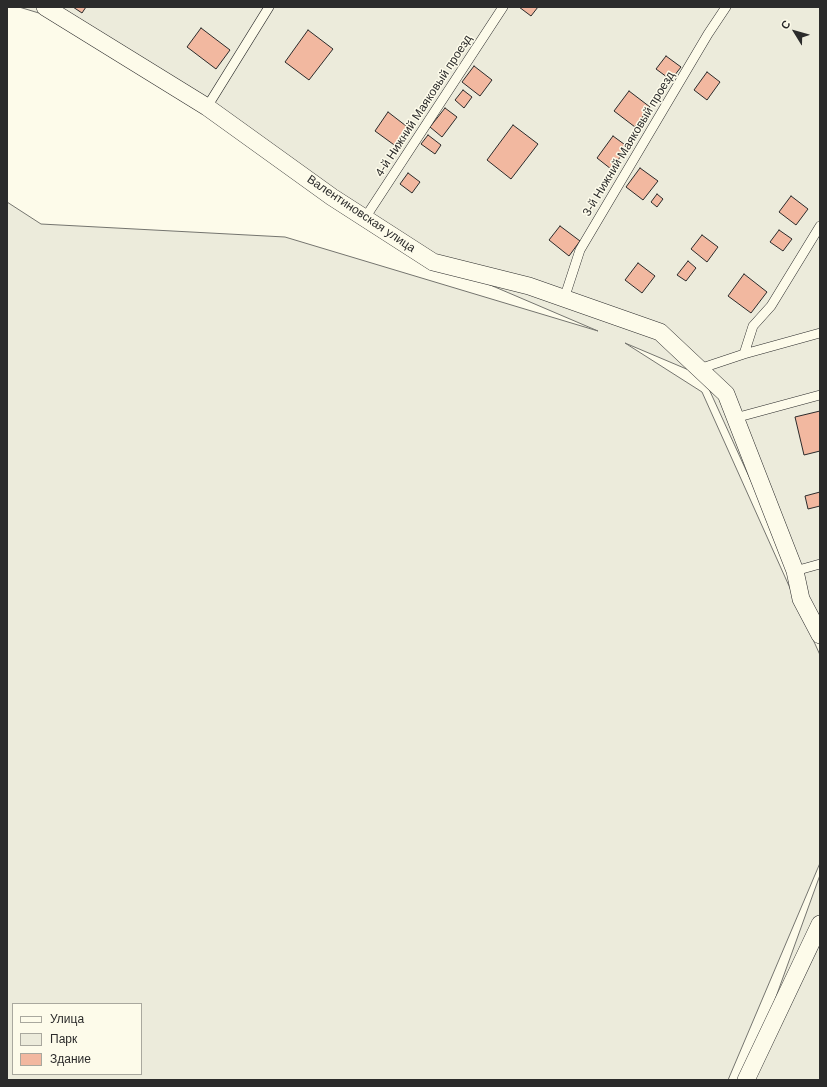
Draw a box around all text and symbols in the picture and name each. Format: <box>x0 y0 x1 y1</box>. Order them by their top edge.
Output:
north arrow <box>775 12 815 52</box>
text: С <box>778 18 793 32</box>
street label: 4-й Нижний Маяковый проезд <box>373 32 475 180</box>
street label: 3-й Нижний Маяковый проезд <box>580 69 678 219</box>
street label: Валентиновская улица <box>304 172 418 256</box>
legend <box>12 1003 142 1075</box>
text: Улица <box>50 1012 84 1026</box>
text: Парк <box>50 1032 77 1046</box>
text: Здание <box>50 1052 91 1066</box>

